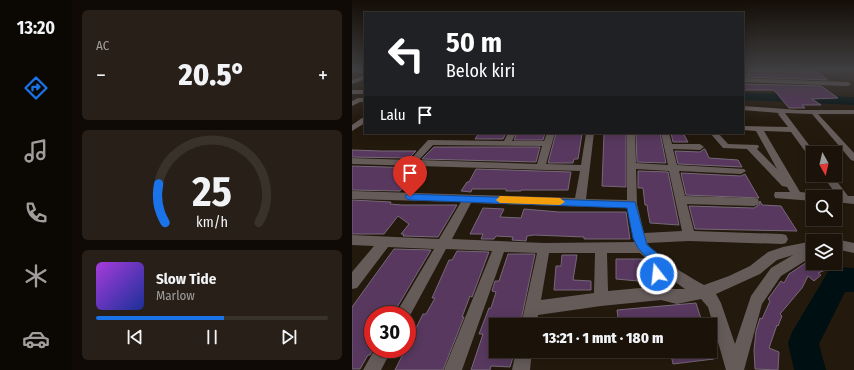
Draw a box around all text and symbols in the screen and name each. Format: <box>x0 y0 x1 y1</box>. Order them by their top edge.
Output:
text: 13:20 <box>17 17 55 39</box>
text: 50 m <box>446 26 502 59</box>
icon: left <box>380 28 432 80</box>
text: AC <box>96 38 109 53</box>
text: 20.5° <box>179 57 245 93</box>
text: Belok kiri <box>446 60 515 82</box>
text: − <box>96 62 106 89</box>
text: + <box>318 62 328 89</box>
icon: directions <box>22 74 50 102</box>
icon: arrive <box>414 104 436 126</box>
text: Lalu <box>380 106 406 124</box>
icon: music <box>22 137 50 165</box>
north arrow <box>806 146 842 182</box>
map controls <box>806 146 842 270</box>
pin <box>393 156 427 197</box>
icon: arrive <box>399 162 421 184</box>
text: 25 <box>191 167 232 217</box>
button: search <box>806 190 842 226</box>
icon: phone <box>22 199 50 227</box>
text: km/h <box>196 214 228 231</box>
button: layers <box>806 234 842 270</box>
position arrow <box>636 253 678 295</box>
icon: climate <box>22 262 50 290</box>
text: Slow Tide <box>156 270 216 288</box>
text: Marlow <box>156 288 195 303</box>
speed limit sign: 30 <box>364 306 416 358</box>
icon: car <box>22 325 50 353</box>
icon: previous <box>124 326 146 348</box>
icon: pause <box>201 326 223 348</box>
icon: next <box>278 326 300 348</box>
text: 13:21 · 1 mnt · 180 m <box>543 329 663 347</box>

